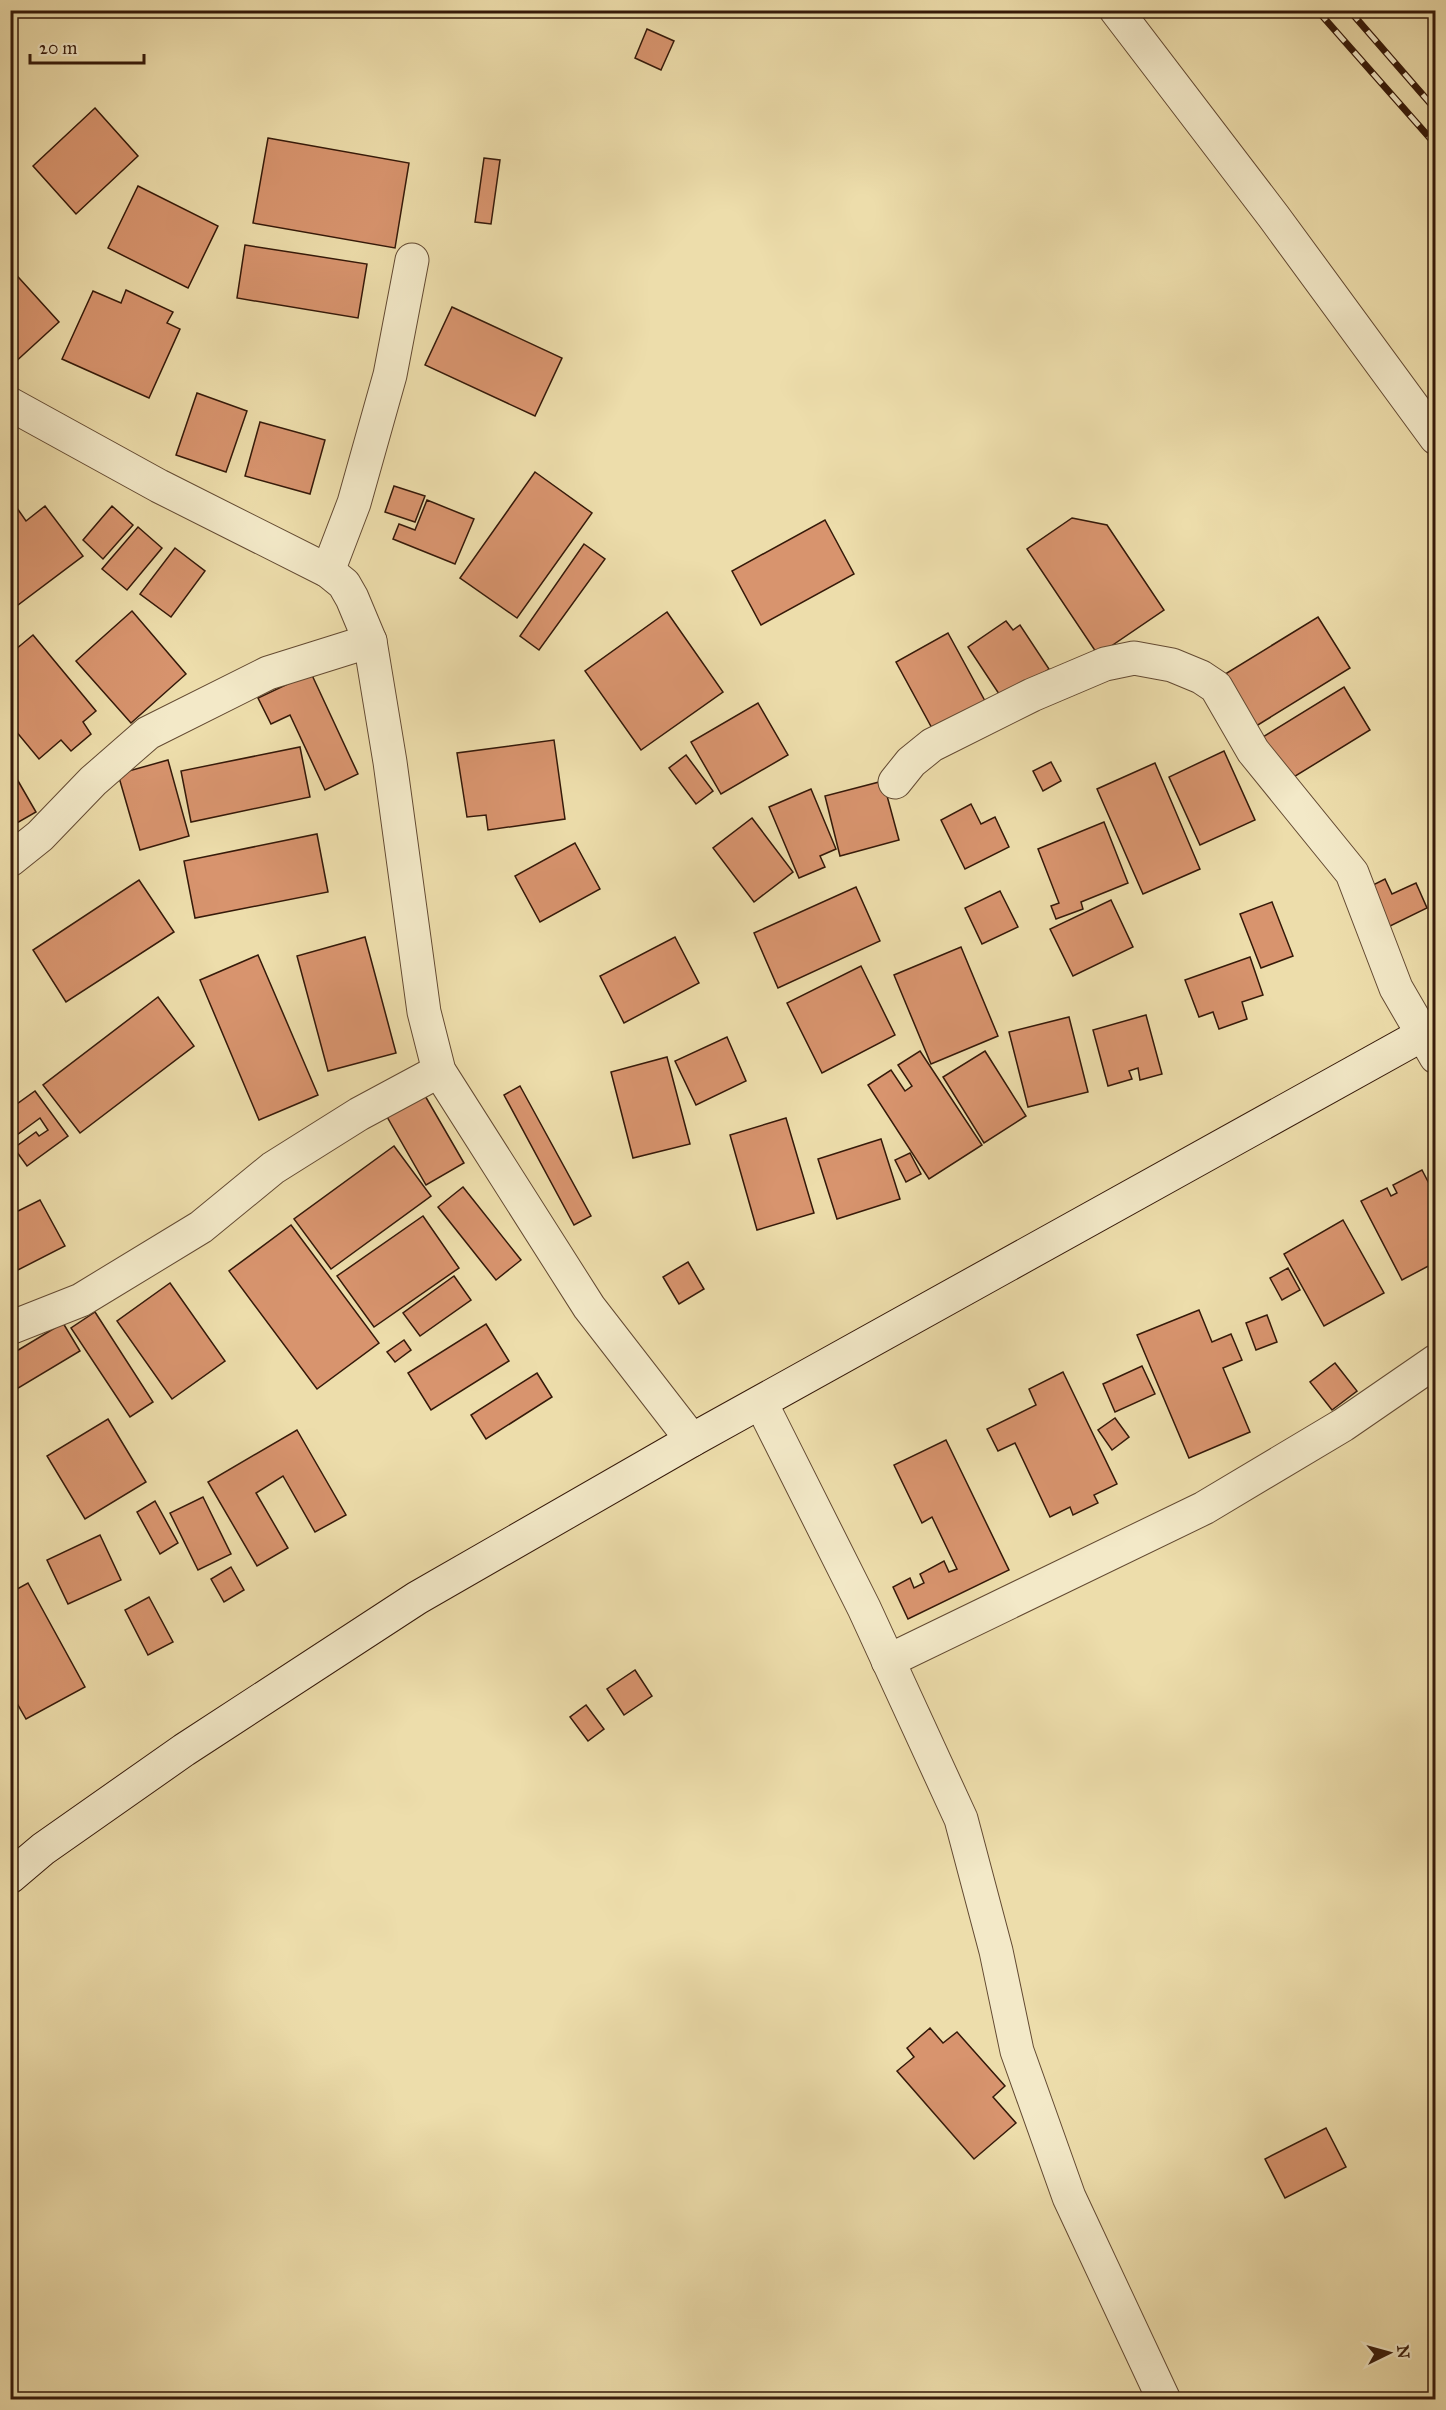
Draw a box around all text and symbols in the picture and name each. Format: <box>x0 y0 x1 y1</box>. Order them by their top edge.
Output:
scale bar <box>30 27 144 65</box>
text: 20 m <box>39 37 77 59</box>
north arrow <box>1359 2323 1419 2383</box>
text: N <box>1393 2344 1414 2360</box>

